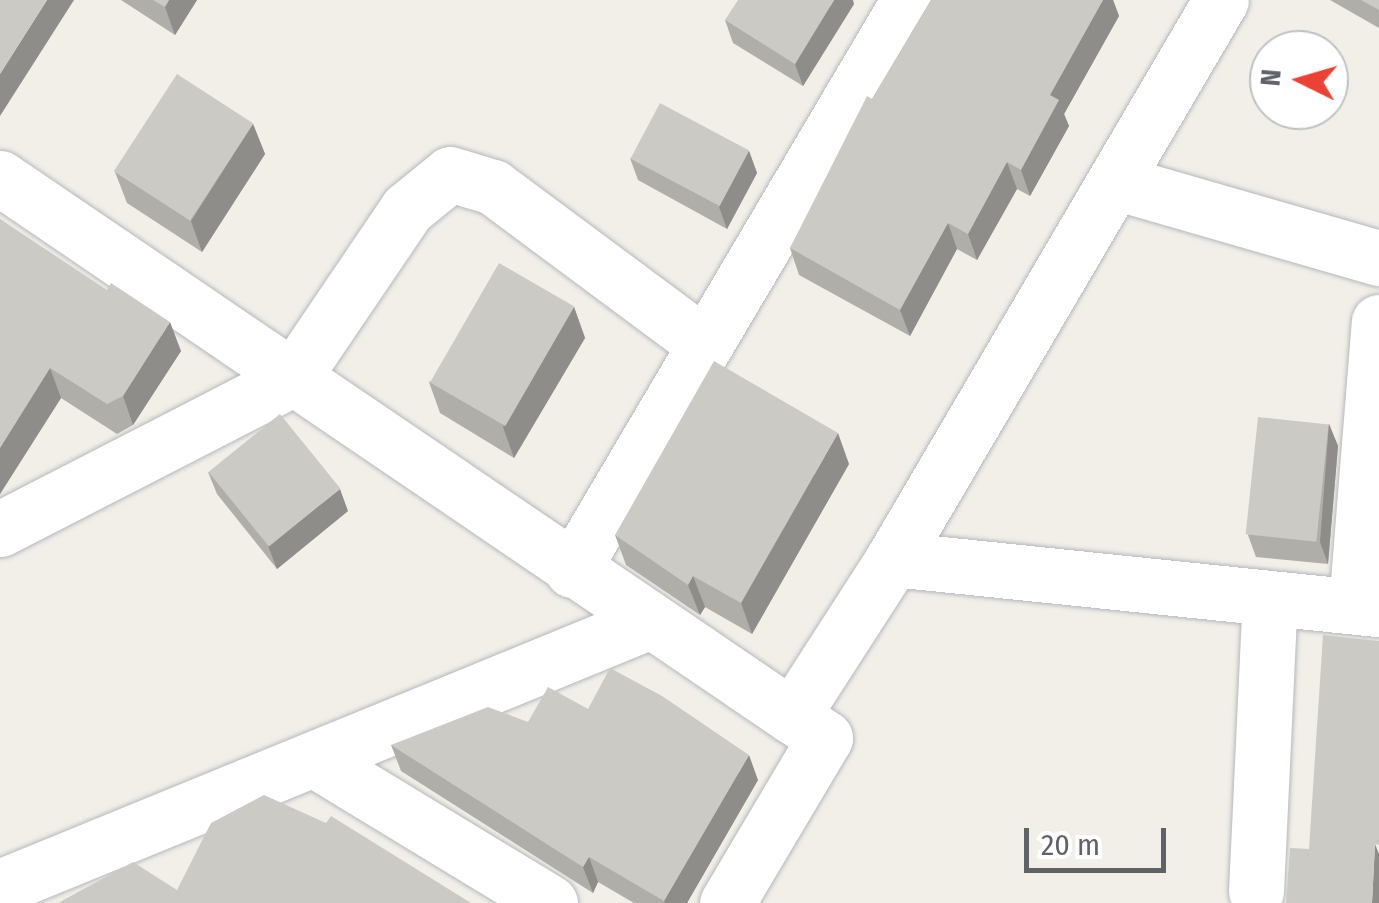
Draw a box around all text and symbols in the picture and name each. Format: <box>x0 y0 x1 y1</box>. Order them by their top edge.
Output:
north arrow <box>1249 30 1349 130</box>
text: N <box>1253 68 1288 87</box>
scale bar <box>1029 808 1172 870</box>
text: 20 m <box>1041 827 1100 863</box>

